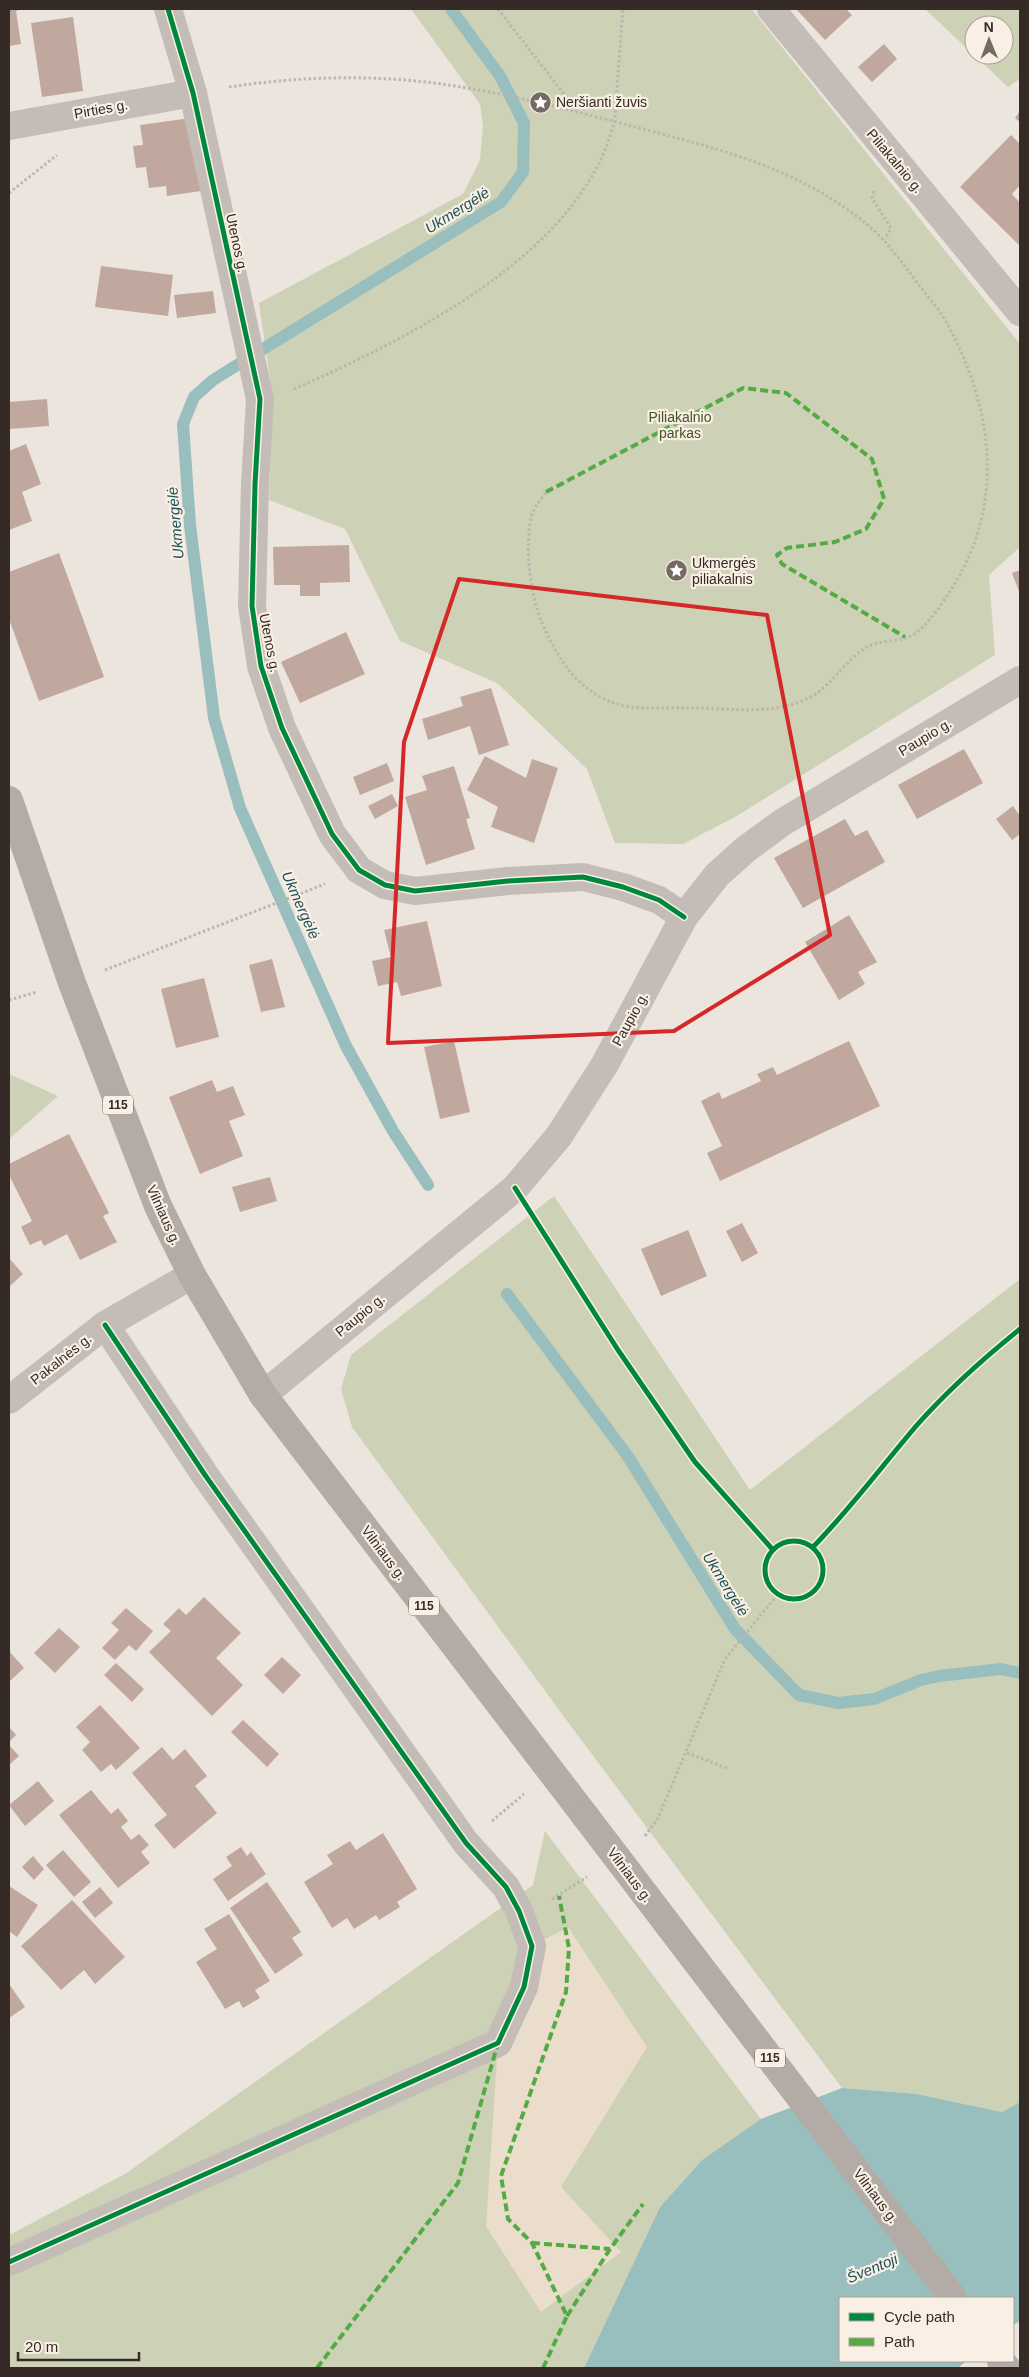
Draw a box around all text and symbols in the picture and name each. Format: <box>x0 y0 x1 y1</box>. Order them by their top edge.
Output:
north arrow <box>964 15 1014 65</box>
text: N <box>984 19 994 35</box>
place icon: Neršianti žuvis <box>528 90 552 114</box>
place label: Neršianti žuvis <box>556 94 647 110</box>
street label: Pirties g. <box>73 96 129 122</box>
street label: Piliakalnio g. <box>864 126 926 196</box>
water label: Ukmergėlė <box>422 184 492 236</box>
street label: Utenos g. <box>223 212 251 274</box>
park label: Piliakalnio parkas <box>648 409 712 441</box>
water label: Ukmergėlė <box>163 486 187 560</box>
place label: Ukmergės piliakalnis <box>692 555 756 587</box>
place icon: Ukmergės piliakalnis <box>664 559 688 583</box>
street label: Utenos g. <box>256 612 284 674</box>
street label: Paupio g. <box>896 715 954 759</box>
water label: Ukmergėlė <box>278 868 324 942</box>
street label: Paupio g. <box>609 989 651 1049</box>
road number: 115 <box>103 1096 133 1114</box>
street label: Vilniaus g. <box>144 1182 184 1248</box>
street label: Paupio g. <box>332 1290 388 1340</box>
street label: Pakalnės g. <box>27 1330 95 1388</box>
street label: Vilniaus g. <box>358 1522 410 1584</box>
water label: Ukmergėlė <box>700 1549 752 1619</box>
road number: 115 <box>409 1596 439 1615</box>
street label: Vilniaus g. <box>604 1844 656 1906</box>
road number: 115 <box>755 2048 785 2068</box>
street label: Vilniaus g. <box>850 2165 902 2227</box>
water label: Šventoji <box>844 2249 900 2286</box>
legend <box>839 2297 1014 2362</box>
text: Cycle path <box>884 2308 955 2325</box>
scale bar <box>18 2330 139 2362</box>
text: Path <box>884 2333 915 2350</box>
text: 20 m <box>25 2338 58 2355</box>

